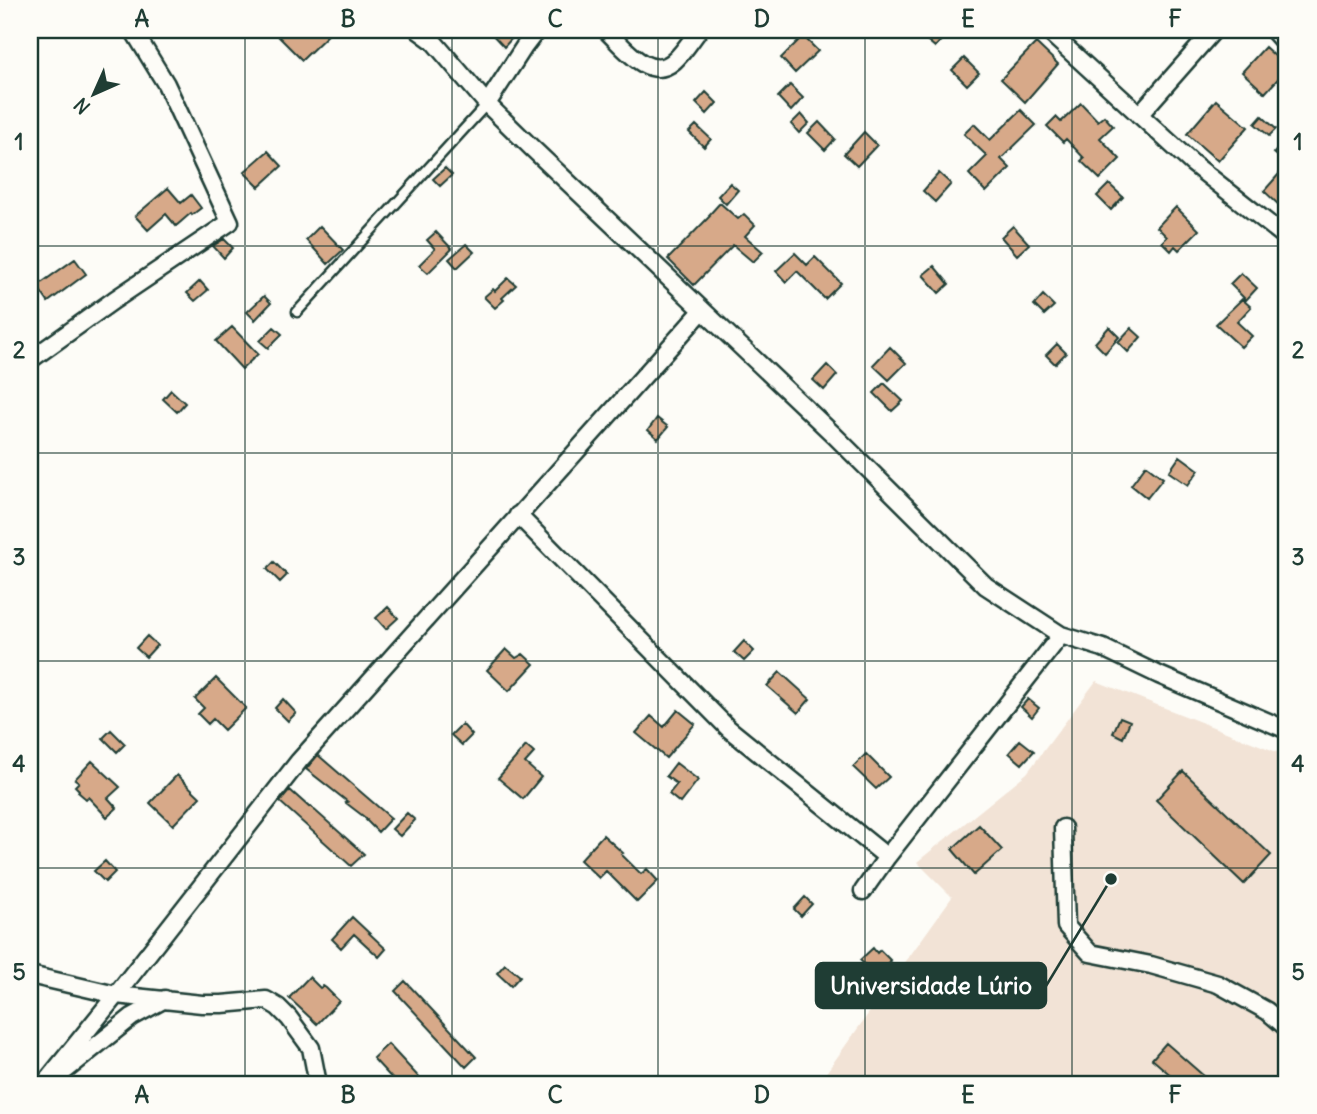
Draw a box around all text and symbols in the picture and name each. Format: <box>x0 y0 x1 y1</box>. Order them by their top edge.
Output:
text: A <box>135 4 150 33</box>
text: B <box>340 4 356 33</box>
text: C <box>547 4 563 33</box>
text: D <box>754 4 770 33</box>
text: E <box>961 4 975 33</box>
text: F <box>1168 4 1182 33</box>
north arrow <box>60 60 130 130</box>
text: N <box>69 93 95 119</box>
text: 1 <box>14 127 24 156</box>
text: 1 <box>1293 127 1303 156</box>
text: 2 <box>13 335 26 364</box>
text: 2 <box>1292 335 1305 364</box>
text: 3 <box>12 542 26 571</box>
text: 3 <box>1291 542 1305 571</box>
text: 4 <box>12 749 26 778</box>
text: 4 <box>1291 749 1305 778</box>
text: 5 <box>12 957 26 986</box>
text: 5 <box>1291 957 1305 986</box>
callout: Universidade Lúrio <box>816 963 1046 1008</box>
text: Universidade Lúrio <box>830 970 1032 1000</box>
text: A <box>135 1080 150 1109</box>
text: B <box>340 1080 356 1109</box>
text: C <box>547 1080 563 1109</box>
text: D <box>754 1080 770 1109</box>
text: E <box>961 1080 975 1109</box>
text: F <box>1168 1080 1182 1109</box>

